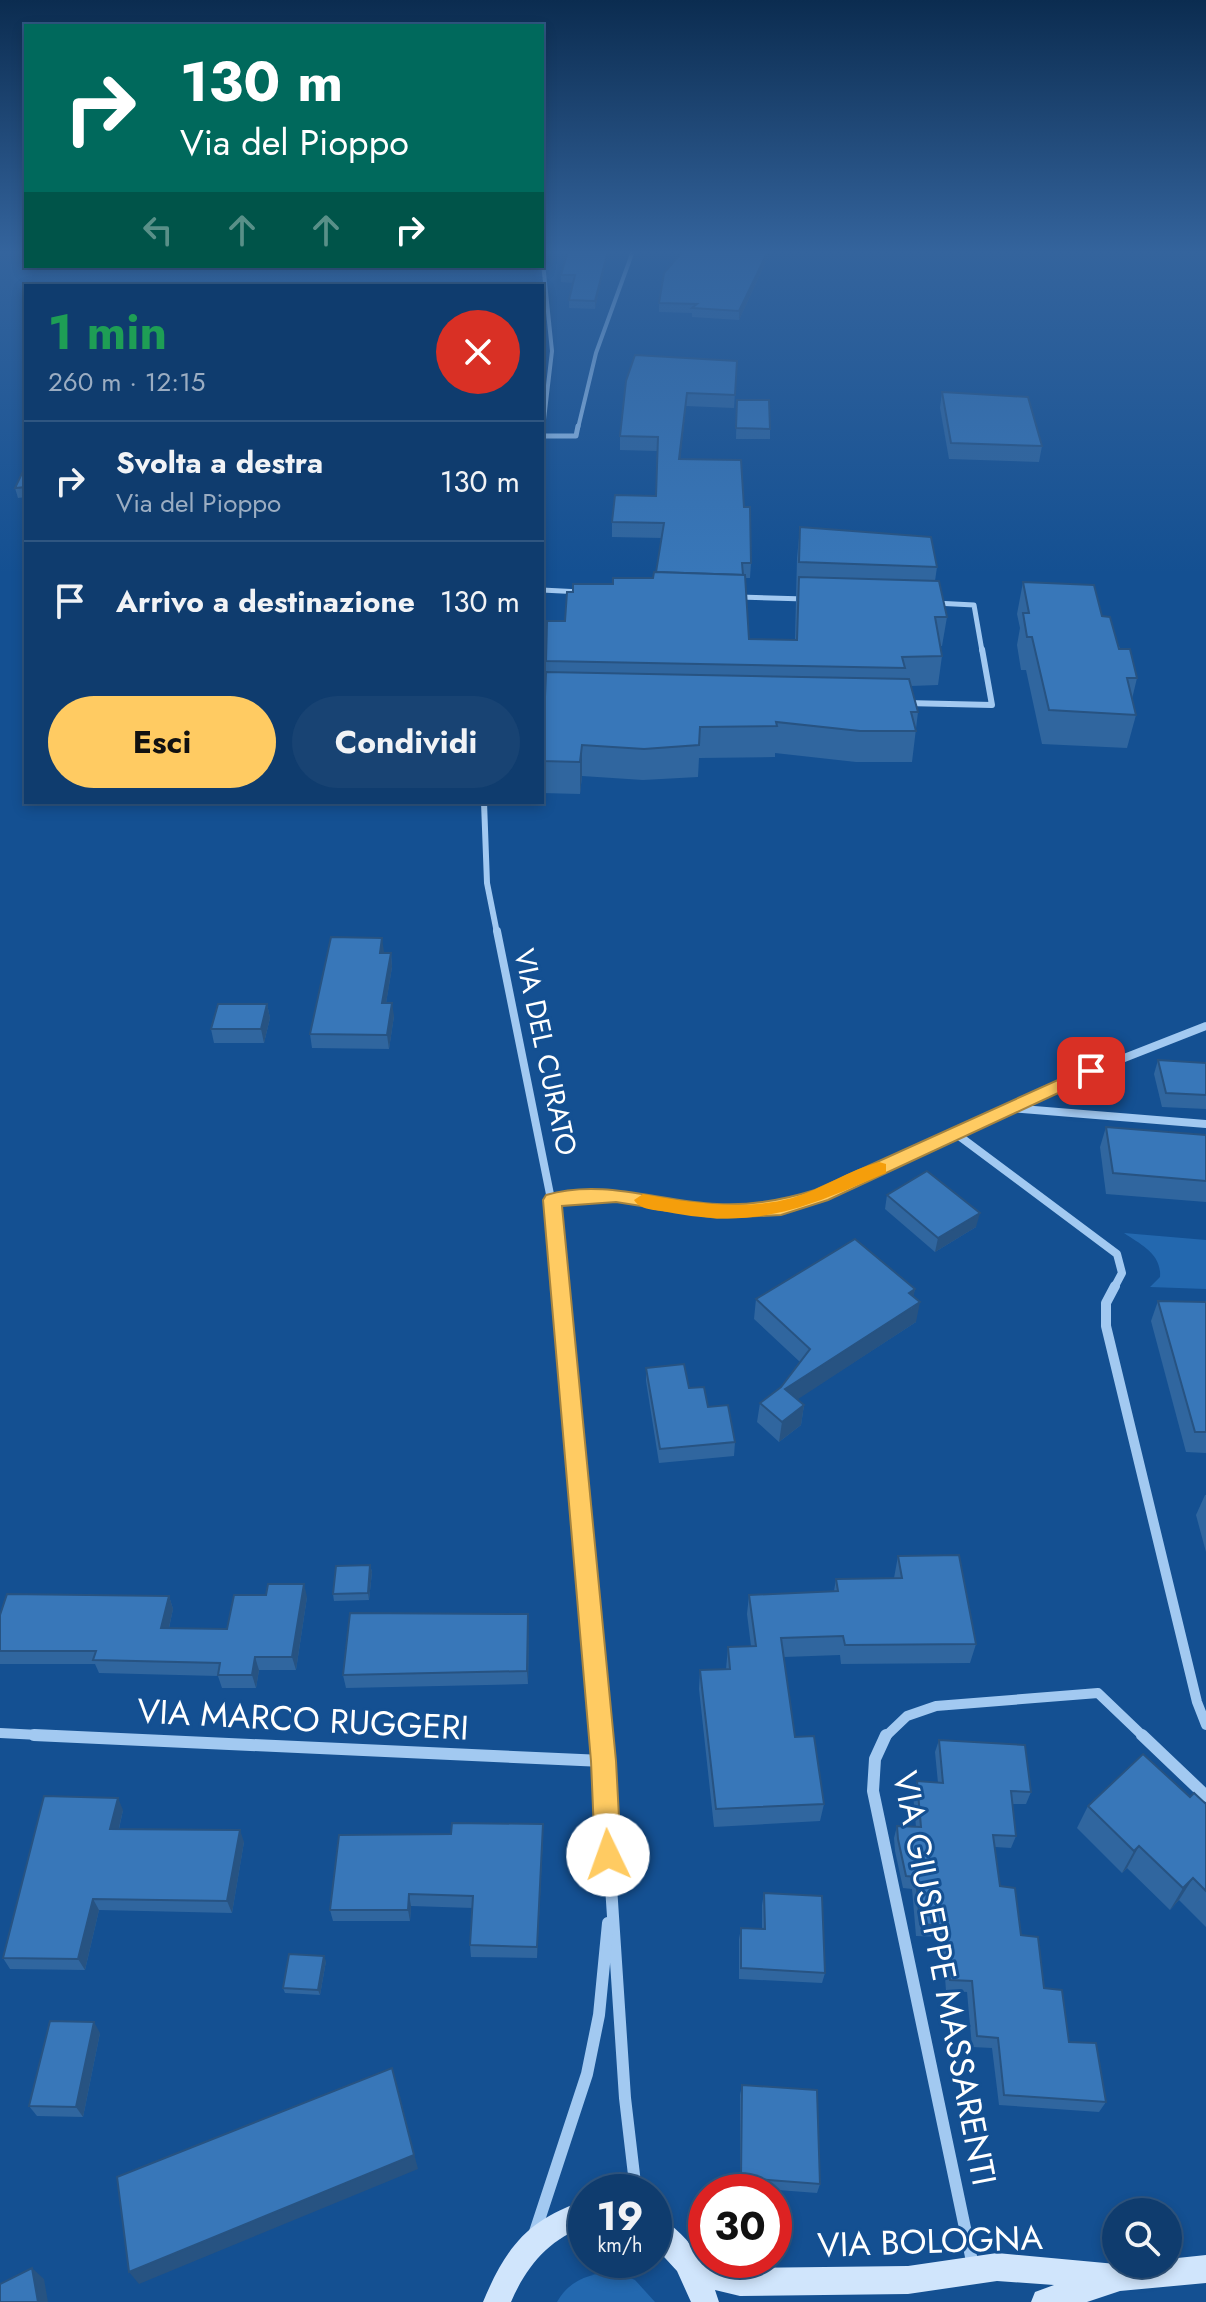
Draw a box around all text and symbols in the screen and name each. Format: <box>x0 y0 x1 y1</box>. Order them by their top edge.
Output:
text: 130 m <box>180 41 343 122</box>
icon: right <box>48 56 152 160</box>
text: Via del Pioppo <box>180 116 409 168</box>
icon: left <box>136 208 180 252</box>
icon: ahead <box>220 208 264 252</box>
icon: ahead <box>304 208 348 252</box>
icon: right <box>388 208 432 252</box>
text: 1 min <box>48 298 167 367</box>
button: close <box>436 310 520 394</box>
text: 260 m · 12:15 <box>48 363 206 401</box>
text: Svolta a destra <box>116 441 323 484</box>
icon: right <box>48 459 92 503</box>
text: 130 m <box>440 460 520 503</box>
text: Via del Pioppo <box>116 484 281 522</box>
icon: arrive <box>48 579 92 623</box>
text: Arrivo a destinazione <box>116 580 415 623</box>
text: 130 m <box>440 580 520 623</box>
button: Esci <box>48 696 276 788</box>
button: Condividi <box>292 696 520 788</box>
street label: VIA DEL CURATO <box>504 945 587 1159</box>
pin <box>1057 1037 1125 1105</box>
icon: arrive <box>1069 1049 1113 1093</box>
street label: VIA MARCO RUGGERI <box>136 1686 470 1753</box>
street label: VIA GIUSEPPE MASSARENTI <box>880 1767 1009 2189</box>
position arrow <box>566 1813 650 1897</box>
speed limit sign: 30 <box>688 2174 792 2278</box>
text: 19 <box>596 2187 644 2245</box>
map controls <box>1102 2198 1182 2278</box>
button: search <box>1102 2198 1182 2278</box>
street label: VIA BOLOGNA <box>816 2213 1044 2270</box>
text: km/h <box>597 2231 643 2260</box>

